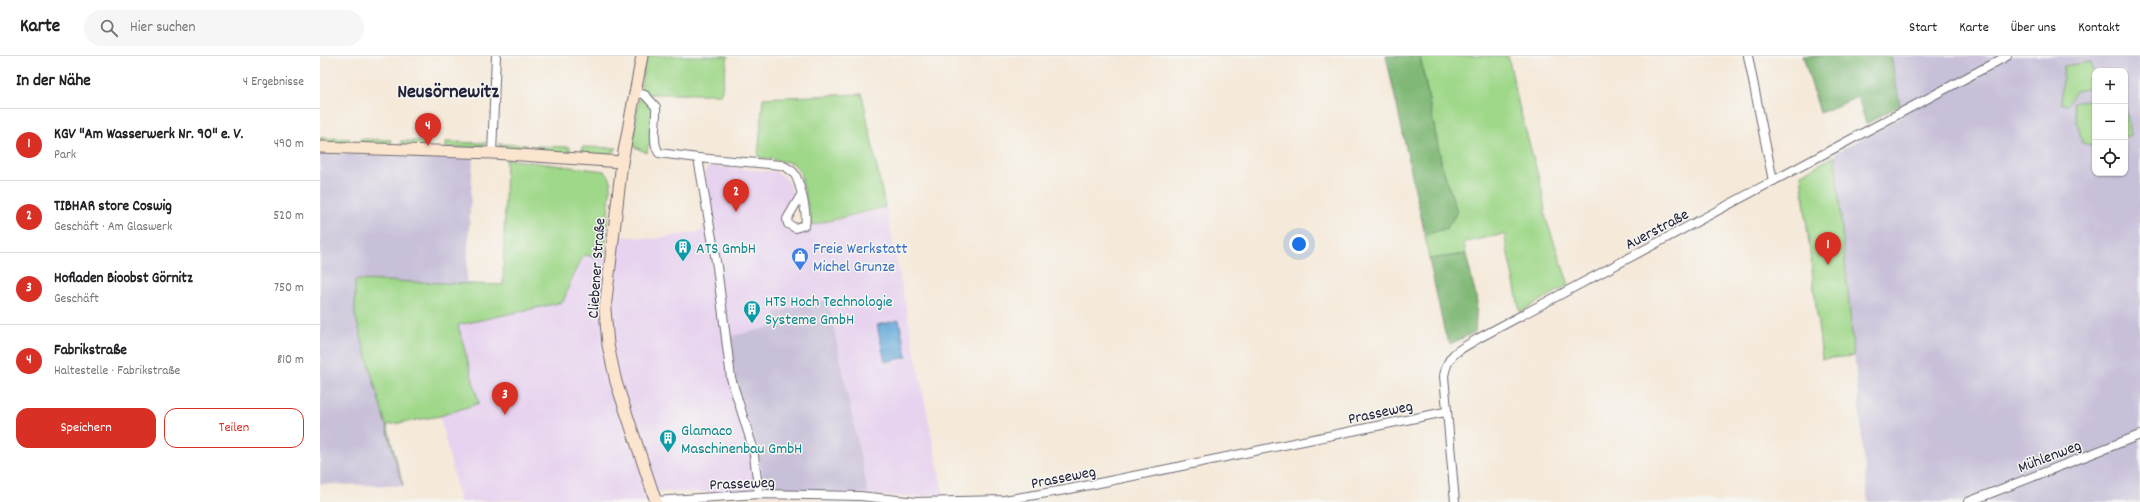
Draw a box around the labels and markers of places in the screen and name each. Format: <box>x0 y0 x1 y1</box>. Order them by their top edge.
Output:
pin: 4 <box>415 113 441 146</box>
pin: 2 <box>723 179 749 212</box>
pin: 1 <box>1815 232 1841 265</box>
building icon: ATS GmbH <box>673 237 693 262</box>
place label: ATS GmbH <box>696 238 756 261</box>
place label: Freie Werkstatt Michel Grunze <box>813 238 908 279</box>
shop icon: Freie Werkstatt Michel Grunze <box>790 246 810 271</box>
place label: HTS Hoch Technologie Systeme GmbH <box>765 291 893 332</box>
building icon: HTS Hoch Technologie Systeme GmbH <box>742 299 762 324</box>
pin: 3 <box>492 382 518 415</box>
place label: Glamaco Maschinenbau GmbH <box>681 420 802 461</box>
building icon: Glamaco Maschinenbau GmbH <box>658 428 678 453</box>

